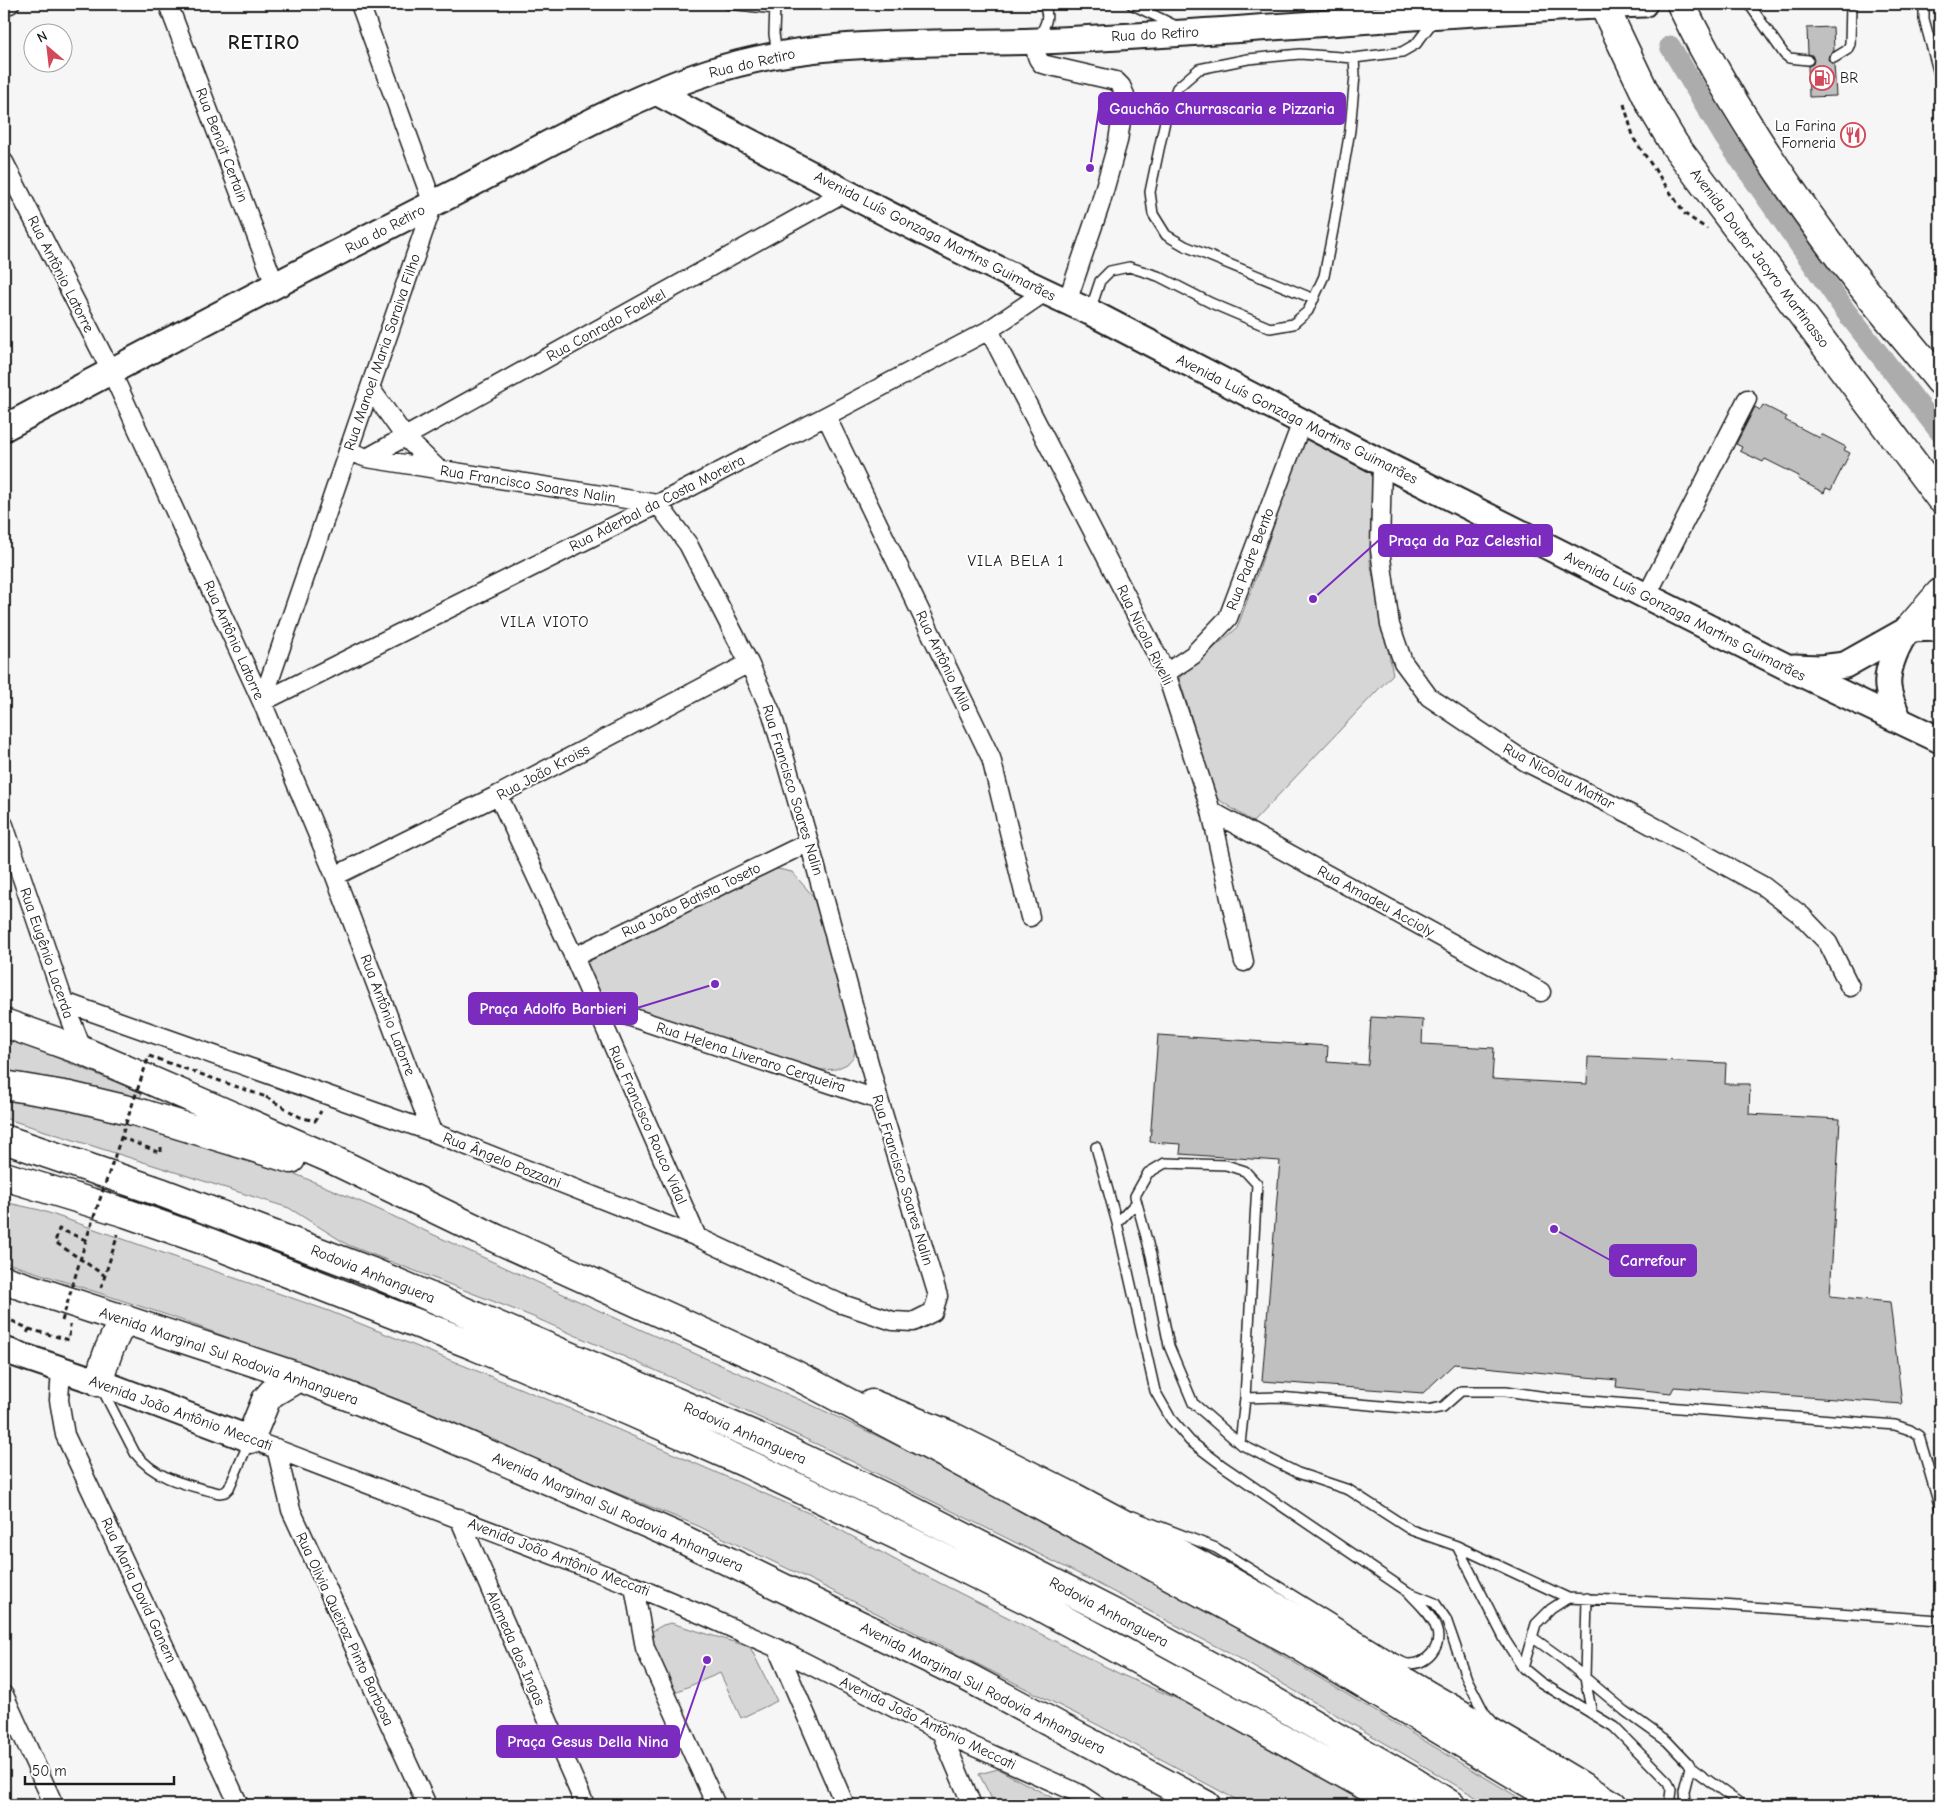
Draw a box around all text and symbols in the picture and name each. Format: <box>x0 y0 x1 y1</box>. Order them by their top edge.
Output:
north arrow <box>22 22 72 72</box>
street label: Rua do Retiro <box>1111 23 1199 45</box>
text: N <box>34 27 50 47</box>
district label: RETIRO <box>228 31 300 54</box>
street label: Rua do Retiro <box>707 44 797 82</box>
fuel station icon: BR <box>1809 65 1835 91</box>
place label: BR <box>1840 69 1858 87</box>
street label: Rua Benoit Certain <box>192 85 252 205</box>
callout: Gauchão Churrascaria e Pizzaria <box>1099 93 1345 124</box>
text: Gauchão Churrascaria e Pizzaria <box>1109 100 1335 118</box>
place label: La Farina Forneria <box>1775 117 1836 152</box>
restaurant icon: La Farina Forneria <box>1840 122 1866 148</box>
street label: Avenida Doutor Jacyro Martinasso <box>1687 165 1833 351</box>
street label: Avenida Luís Gonzaga Martins Guimarães <box>811 167 1059 305</box>
street label: Rua do Retiro <box>342 200 428 258</box>
street label: Rua Antônio Latorre <box>24 213 98 336</box>
street label: Rua Manoel Maria Saraiva Filho <box>340 251 424 453</box>
street label: Rua Conrado Foelkel <box>543 285 669 365</box>
street label: Avenida Luís Gonzaga Martins Guimarães <box>1173 350 1421 488</box>
street label: Rua Aderbal da Costa Moreira <box>566 451 748 555</box>
street label: Rua Francisco Soares Nalin <box>439 461 617 507</box>
street label: Rua Padre Bento <box>1222 505 1278 613</box>
callout: Praça da Paz Celestial <box>1379 525 1552 556</box>
text: Praça da Paz Celestial <box>1389 532 1541 550</box>
street label: Avenida Luís Gonzaga Martins Guimarães <box>1561 547 1809 685</box>
district label: VILA BELA 1 <box>967 552 1065 570</box>
street label: Rua Antônio Latorre <box>200 578 269 703</box>
street label: Rua Nicola Rivelli <box>1113 582 1177 688</box>
street label: Rua Antônio Mila <box>912 608 976 714</box>
district label: VILA VIOTO <box>500 613 590 631</box>
street label: Rua Francisco Soares Nalin <box>758 702 828 878</box>
street label: Rua Nicolau Mattar <box>1500 739 1618 813</box>
street label: Rua João Kroiss <box>493 740 593 804</box>
street label: Rua João Batista Toseto <box>619 859 763 941</box>
street label: Rua Amadeu Accioly <box>1314 861 1438 941</box>
street label: Rua Eugênio Lacerda <box>16 885 78 1021</box>
street label: Rua Antônio Latorre <box>357 952 420 1079</box>
callout: Praça Adolfo Barbieri <box>469 993 637 1024</box>
text: Praça Adolfo Barbieri <box>479 1000 627 1018</box>
street label: Rua Helena Liveraro Cerqueira <box>654 1018 848 1096</box>
street label: Rua Francisco Rouco Vidal <box>605 1043 691 1207</box>
street label: Rua Francisco Soares Nalin <box>868 1092 938 1268</box>
street label: Rua Ângelo Pozzani <box>440 1127 564 1192</box>
street label: Rodovia Anhanguera <box>308 1241 438 1307</box>
callout: Carrefour <box>1610 1245 1696 1276</box>
text: Carrefour <box>1620 1252 1686 1270</box>
street label: Avenida Marginal Sul Rodovia Anhanguera <box>97 1303 361 1409</box>
street label: Avenida João Antônio Meccati <box>87 1371 275 1455</box>
street label: Rodovia Anhanguera <box>681 1398 809 1468</box>
street label: Avenida Marginal Sul Rodovia Anhanguera <box>490 1448 746 1576</box>
street label: Rua Maria David Ganem <box>97 1514 181 1666</box>
street label: Avenida João Antônio Meccati <box>465 1514 653 1600</box>
street label: Rua Olivia Queiroz Pinto Barbosa <box>292 1529 398 1729</box>
street label: Rodovia Anhanguera <box>1046 1573 1172 1651</box>
street label: Alameda dos Ingas <box>483 1588 549 1708</box>
street label: Avenida Marginal Sul Rodovia Anhanguera <box>857 1618 1109 1758</box>
street label: Avenida João Antônio Meccati <box>837 1672 1019 1774</box>
callout: Praça Gesus Della Nina <box>497 1726 679 1757</box>
text: Praça Gesus Della Nina <box>507 1733 669 1751</box>
scale bar <box>25 1754 174 1786</box>
text: 50 m <box>32 1762 67 1780</box>

